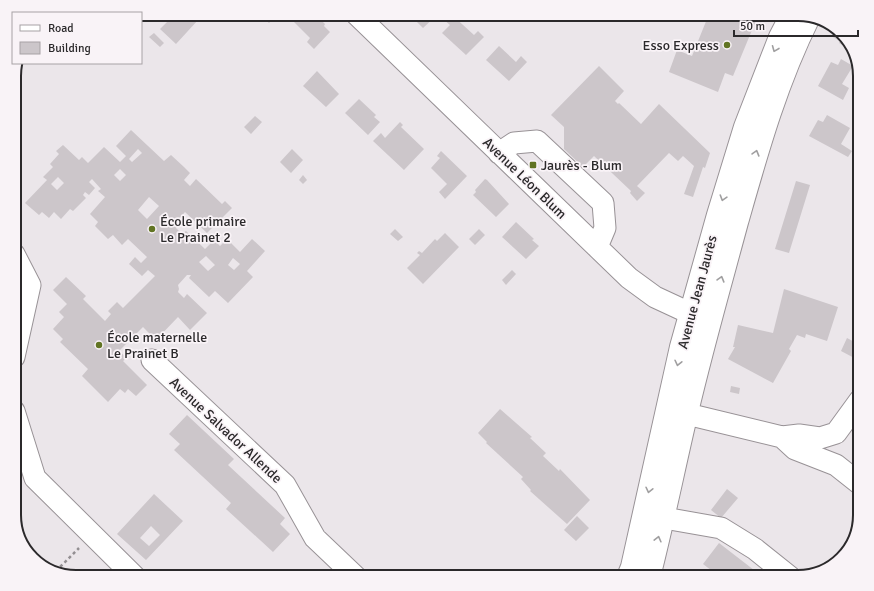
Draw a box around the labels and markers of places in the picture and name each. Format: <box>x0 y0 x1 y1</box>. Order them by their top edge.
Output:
place label: Esso Express <box>643 37 719 54</box>
marker: Esso Express <box>722 40 732 50</box>
place label: Jaurès - Blum <box>541 157 622 174</box>
marker: Jaurès - Blum <box>528 160 538 170</box>
place label: École primaire Le Prainet 2 <box>160 213 246 246</box>
marker: École primaire Le Prainet 2 <box>147 224 157 234</box>
place label: École maternelle Le Prainet B <box>107 329 207 362</box>
marker: École maternelle Le Prainet B <box>94 340 104 350</box>

